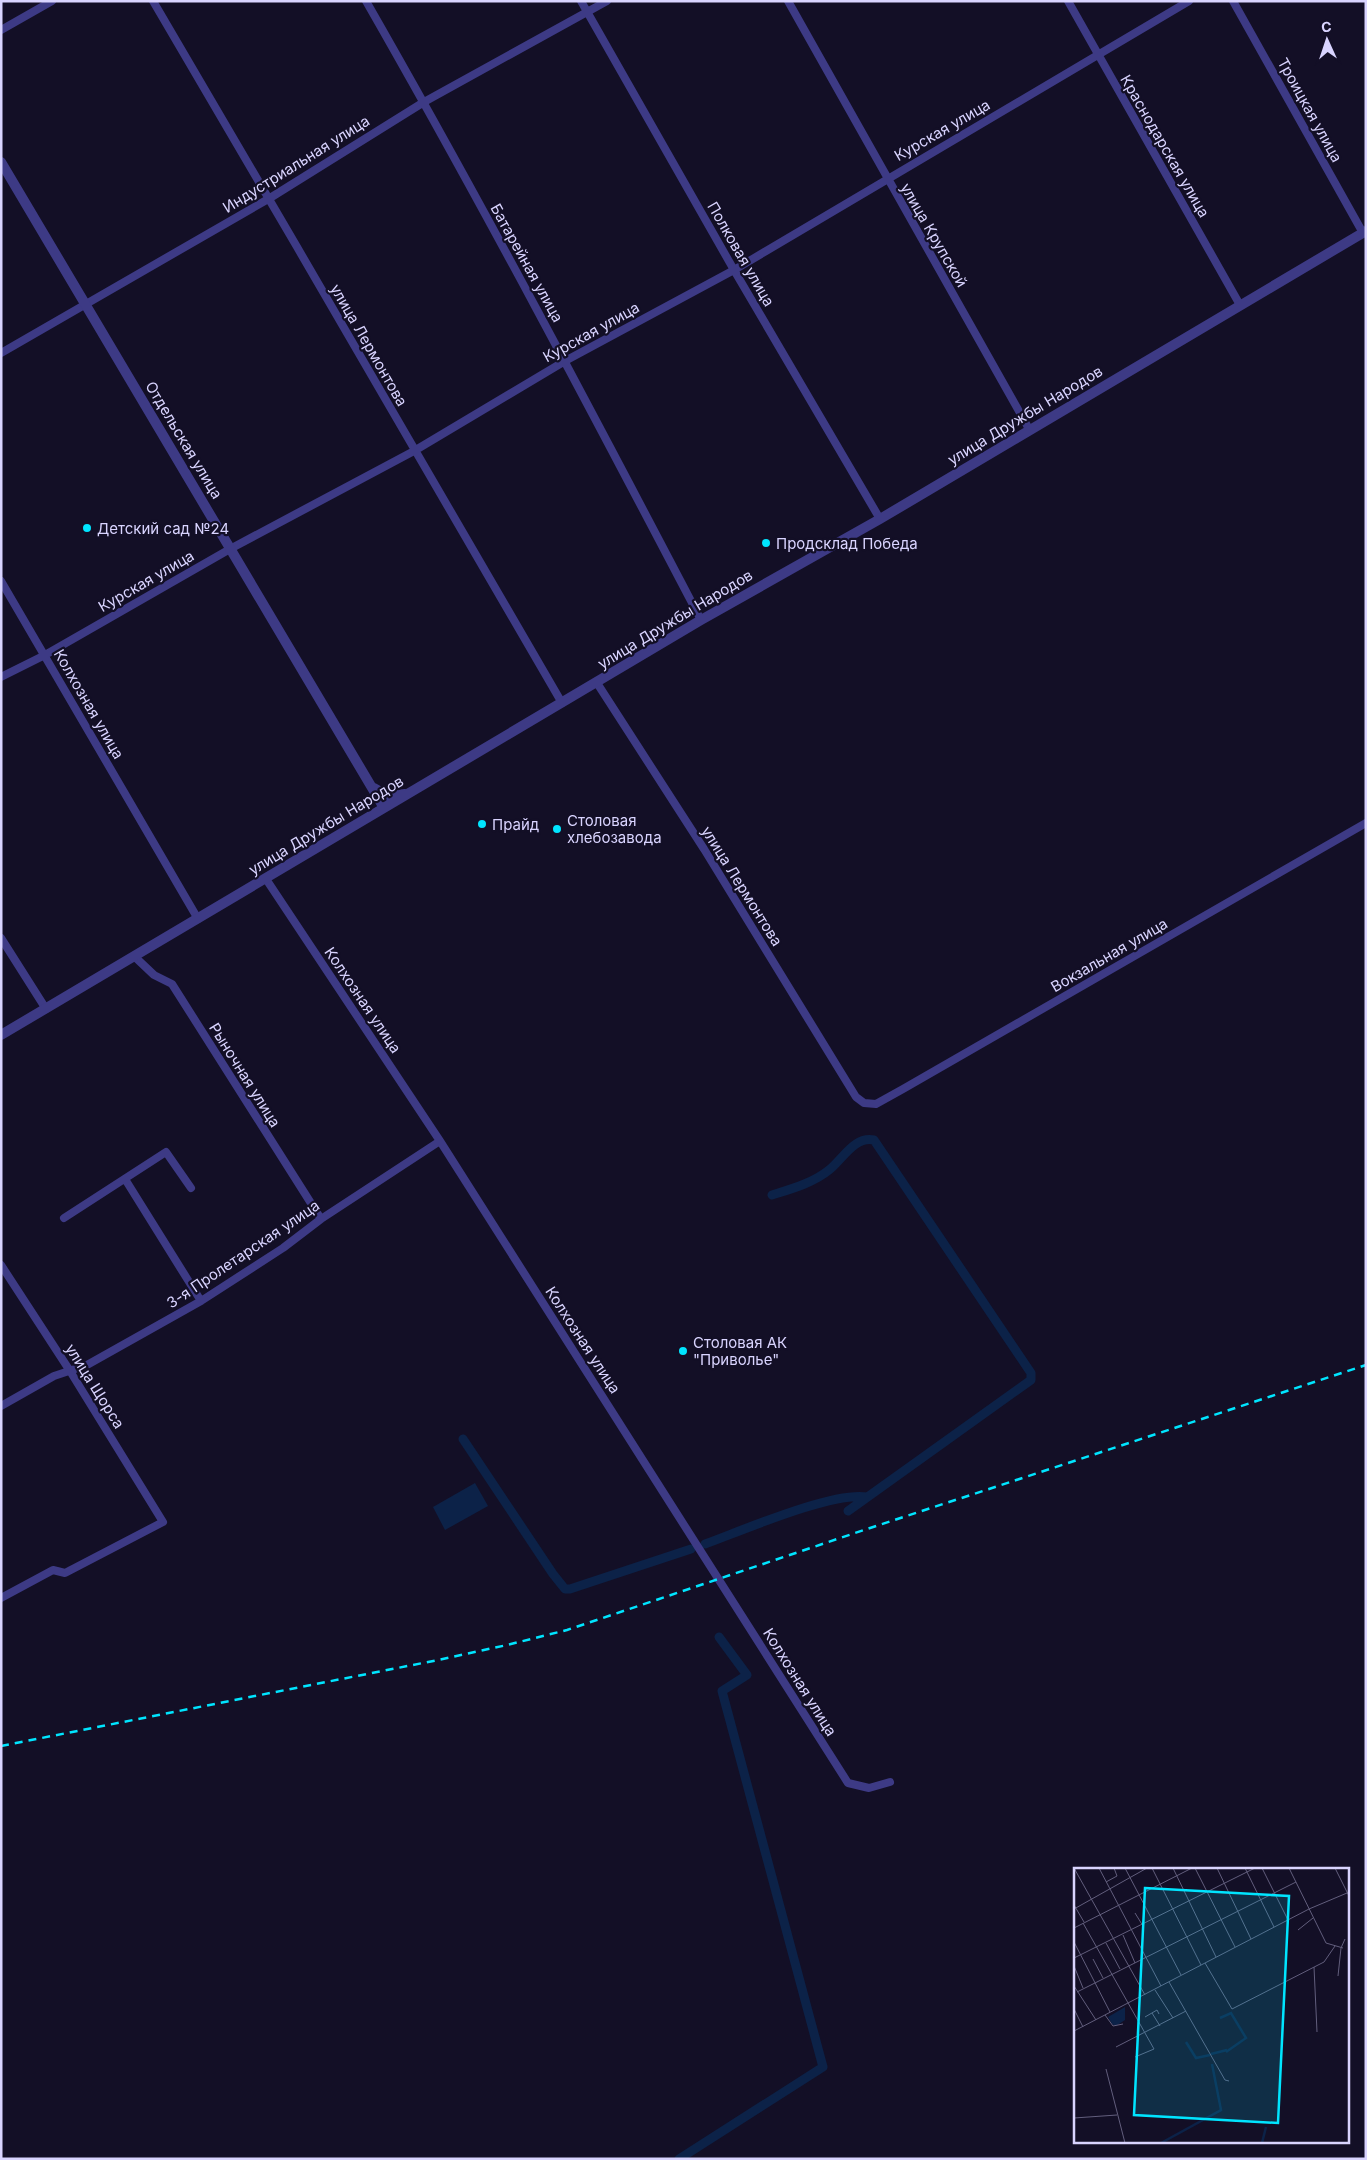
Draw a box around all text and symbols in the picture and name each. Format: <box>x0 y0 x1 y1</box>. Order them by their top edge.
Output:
north arrow <box>1302 15 1352 65</box>
text: С <box>1321 18 1332 35</box>
street label: Троицкая улица <box>1273 54 1347 166</box>
street label: Краснодарская улица <box>1116 71 1214 221</box>
street label: Курская улица <box>891 95 993 165</box>
street label: Индустриальная улица <box>219 111 373 217</box>
street label: улица Крупской <box>896 179 972 291</box>
street label: Полковая улица <box>703 198 779 310</box>
street label: Батарейная улица <box>487 200 567 326</box>
street label: улица Лермонтова <box>326 280 412 410</box>
street label: Курская улица <box>539 298 643 366</box>
street label: улица Дружбы Народов <box>944 361 1106 469</box>
street label: Отдельская улица <box>141 378 227 502</box>
place label: Детский сад №24 <box>97 519 229 538</box>
marker: Детский сад №24 <box>81 522 93 534</box>
place label: Продсклад Победа <box>776 534 918 553</box>
marker: Продсклад Победа <box>760 537 772 549</box>
street label: Курская улица <box>95 546 197 616</box>
street label: улица Дружбы Народов <box>594 565 756 673</box>
street label: Колхозная улица <box>50 646 128 762</box>
street label: улица Дружбы Народов <box>245 771 407 879</box>
place label: Столовая хлебозавода <box>567 811 662 847</box>
place label: Прайд <box>492 815 539 834</box>
marker: Прайд <box>476 818 488 830</box>
street label: улица Лермонтова <box>697 822 787 950</box>
marker: Столовая хлебозавода <box>551 823 563 835</box>
street label: Вокзальная улица <box>1047 914 1171 996</box>
street label: Колхозная улица <box>321 943 405 1057</box>
street label: Рыночная улица <box>205 1019 285 1131</box>
street label: 3-я Пролетарская улица <box>163 1196 323 1312</box>
street label: Колхозная улица <box>541 1283 625 1397</box>
place label: Столовая АК "Приволье" <box>693 1333 787 1369</box>
street label: улица Щорса <box>61 1340 129 1432</box>
marker: Столовая АК "Приволье" <box>677 1345 689 1357</box>
street label: Колхозная улица <box>759 1624 841 1740</box>
inset map <box>1074 1868 1350 2142</box>

